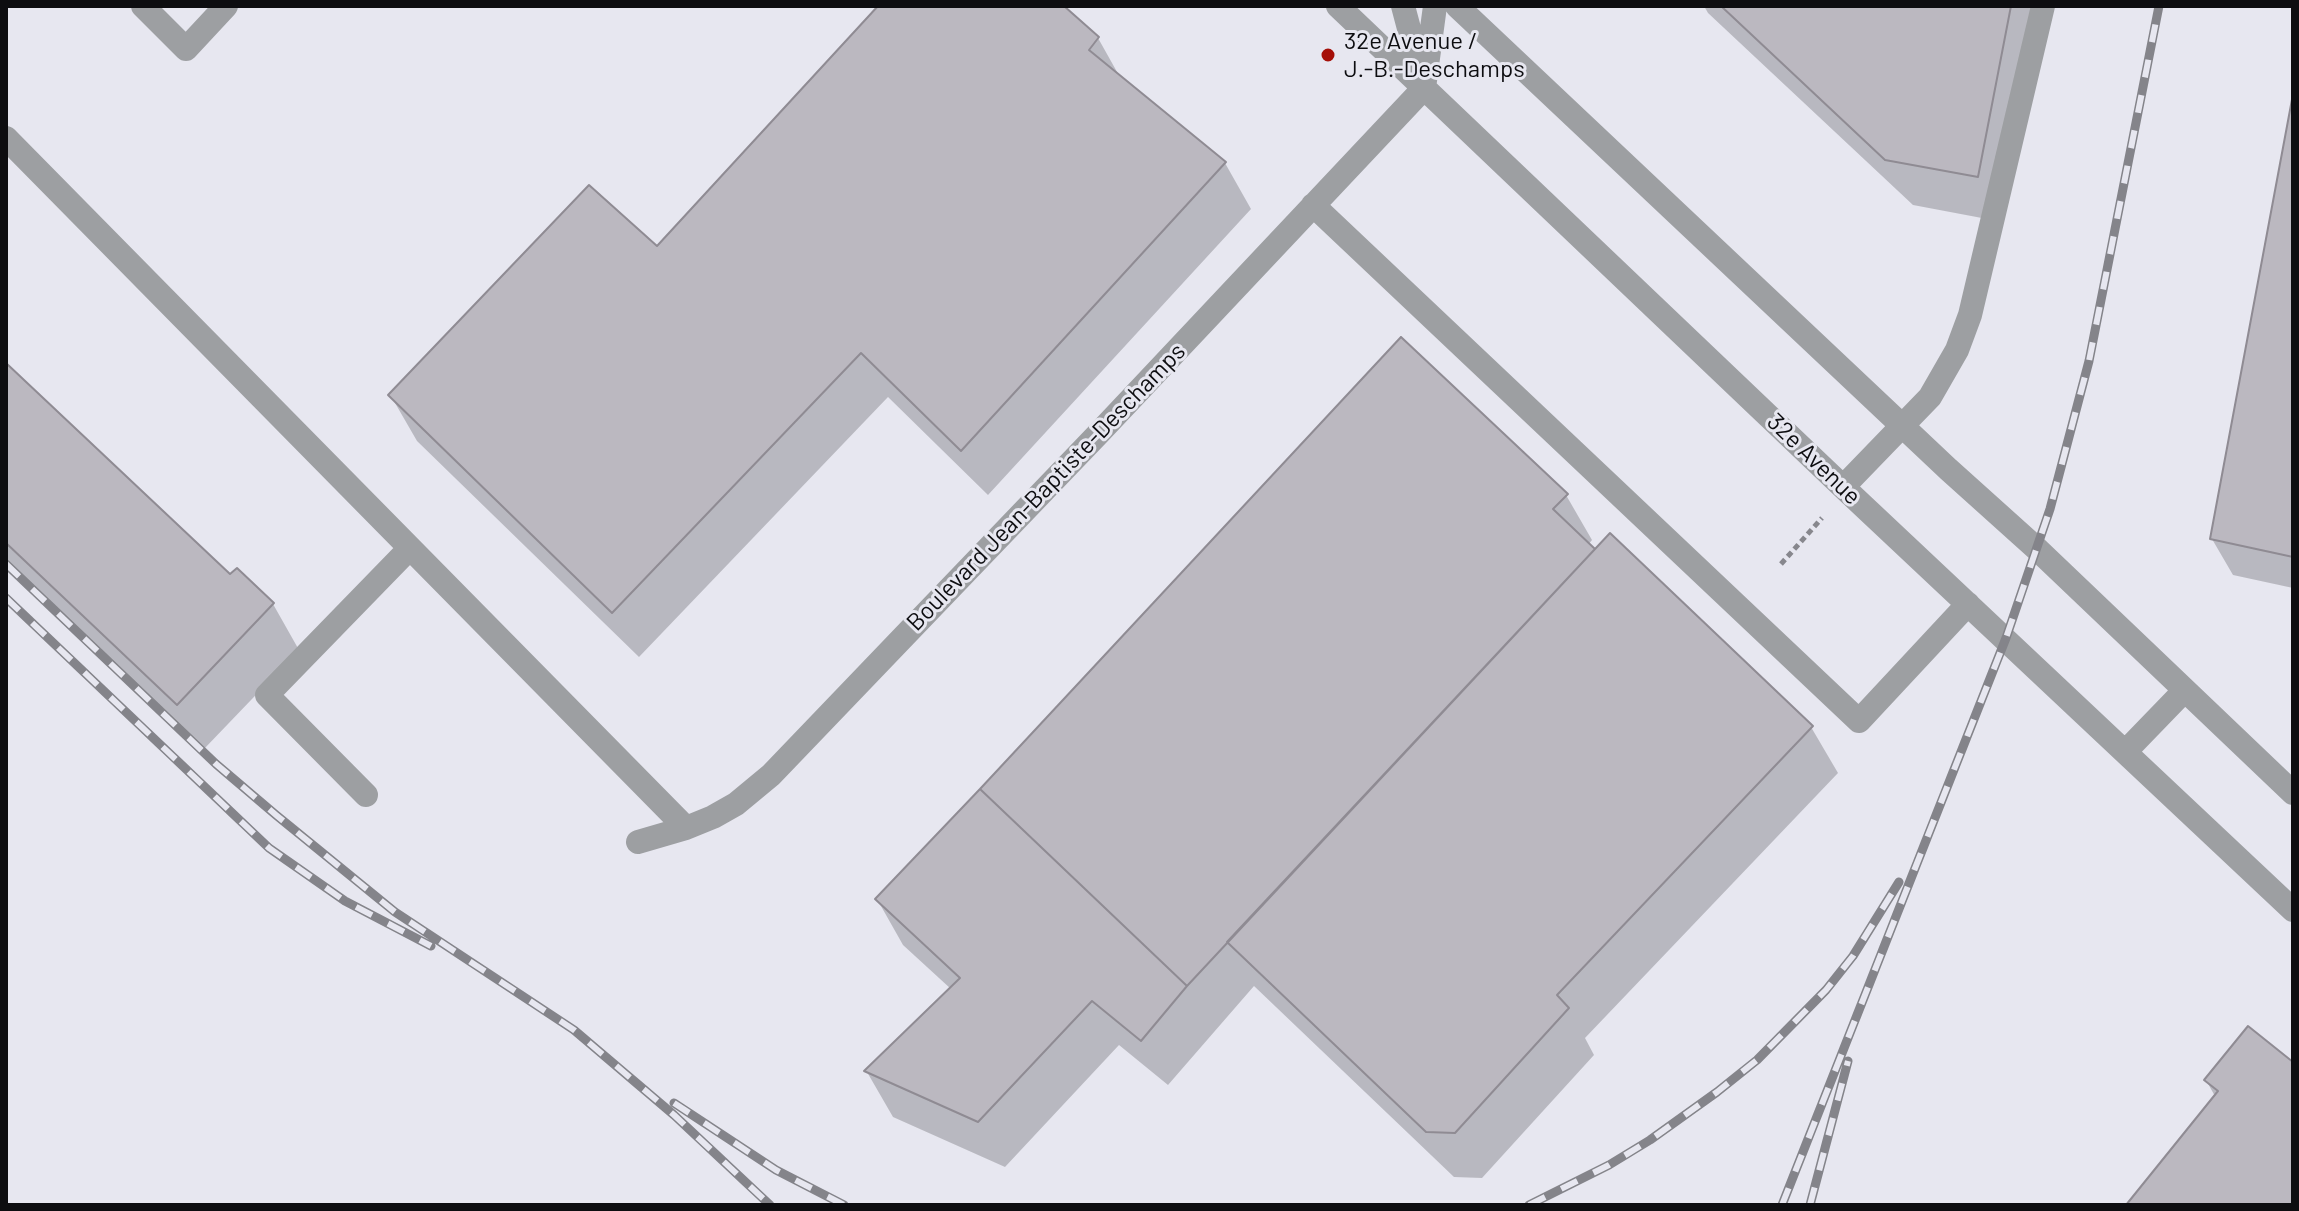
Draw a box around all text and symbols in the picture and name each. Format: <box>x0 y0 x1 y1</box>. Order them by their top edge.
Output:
place label: 32e Avenue / J.-B.-Deschamps <box>1344 27 1525 83</box>
marker: 32e Avenue / J.-B.-Deschamps <box>1319 46 1337 64</box>
street label: Boulevard Jean-Baptiste-Deschamps <box>901 337 1191 637</box>
street label: 32e Avenue <box>1761 407 1867 511</box>

